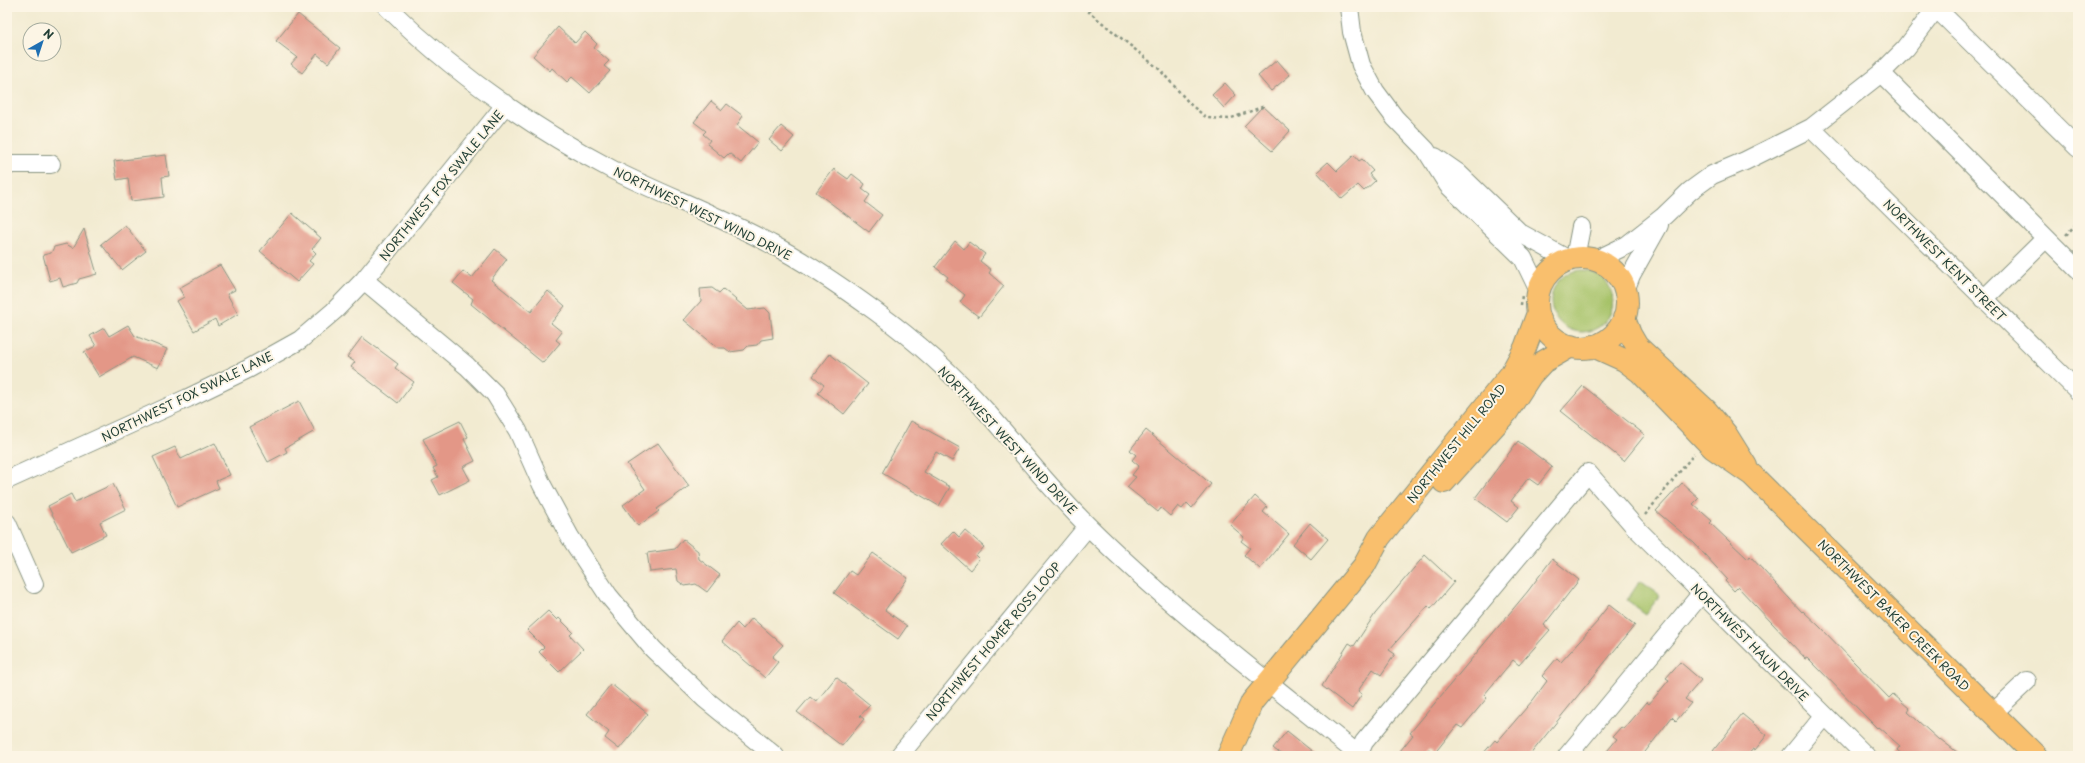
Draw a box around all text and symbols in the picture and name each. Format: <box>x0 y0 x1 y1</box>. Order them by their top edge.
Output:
north arrow <box>22 22 62 62</box>
text: N <box>40 24 58 43</box>
street label: NORTHWEST FOX SWALE LANE <box>374 106 508 264</box>
street label: NORTHWEST WEST WIND DRIVE <box>611 162 795 264</box>
street label: NORTHWEST KENT STREET <box>1880 195 2011 326</box>
street label: NORTHWEST FOX SWALE LANE <box>98 346 276 446</box>
street label: NORTHWEST WEST WIND DRIVE <box>934 362 1082 518</box>
street label: NORTHWEST HILL ROAD <box>1402 380 1510 506</box>
street label: NORTHWEST BAKER CREEK ROAD <box>1814 535 1974 695</box>
street label: NORTHWEST HOMER ROSS LOOP <box>921 558 1065 724</box>
street label: NORTHWEST HAUN DRIVE <box>1687 579 1813 705</box>

